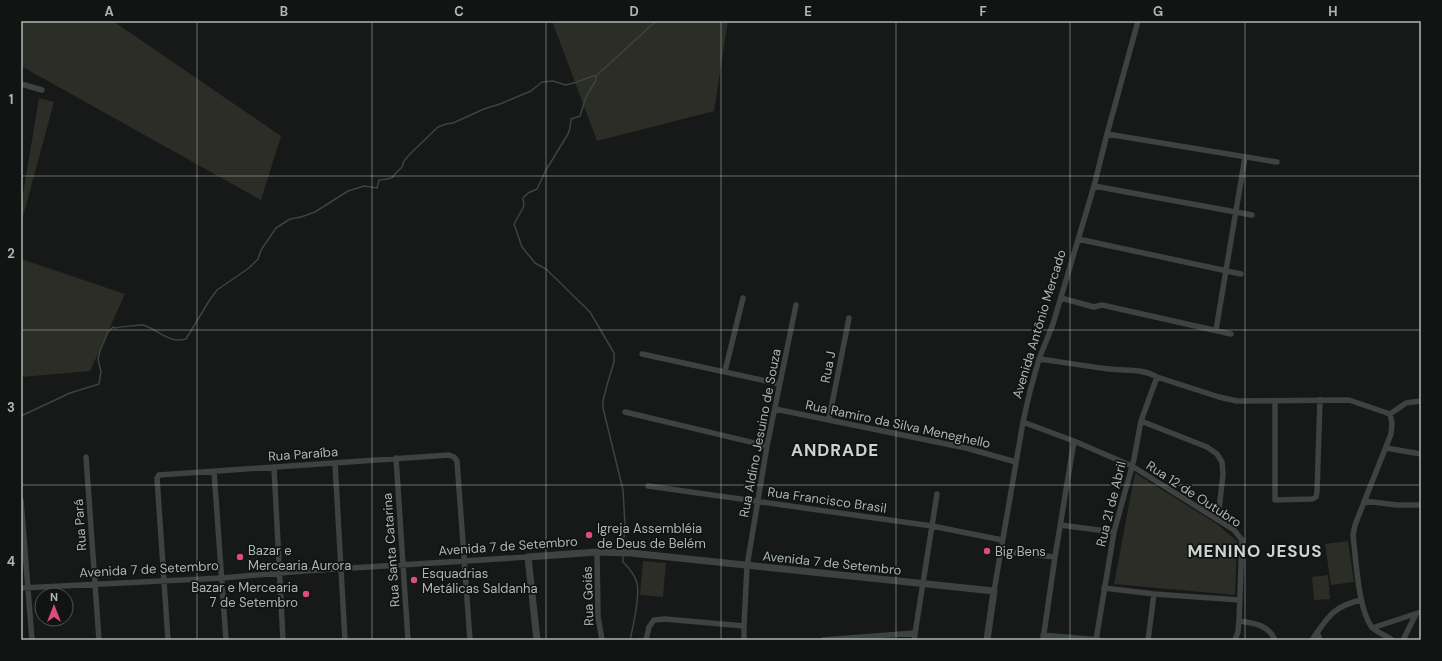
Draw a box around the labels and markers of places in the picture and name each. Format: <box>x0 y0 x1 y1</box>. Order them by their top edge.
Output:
place label: Igreja Assembléia de Deus de Belém <box>597 520 706 552</box>
marker: Igreja Assembléia de Deus de Belém <box>584 530 594 540</box>
place label: Bazar e Mercearia Aurora <box>248 542 351 574</box>
place label: Big Bens <box>995 543 1046 560</box>
marker: Big Bens <box>982 546 992 556</box>
marker: Bazar e Mercearia Aurora <box>235 552 245 562</box>
place label: Esquadrias Metálicas Saldanha <box>422 565 538 597</box>
marker: Esquadrias Metálicas Saldanha <box>409 575 419 585</box>
place label: Bazar e Mercearia 7 de Setembro <box>191 579 298 611</box>
marker: Bazar e Mercearia 7 de Setembro <box>301 589 311 599</box>

